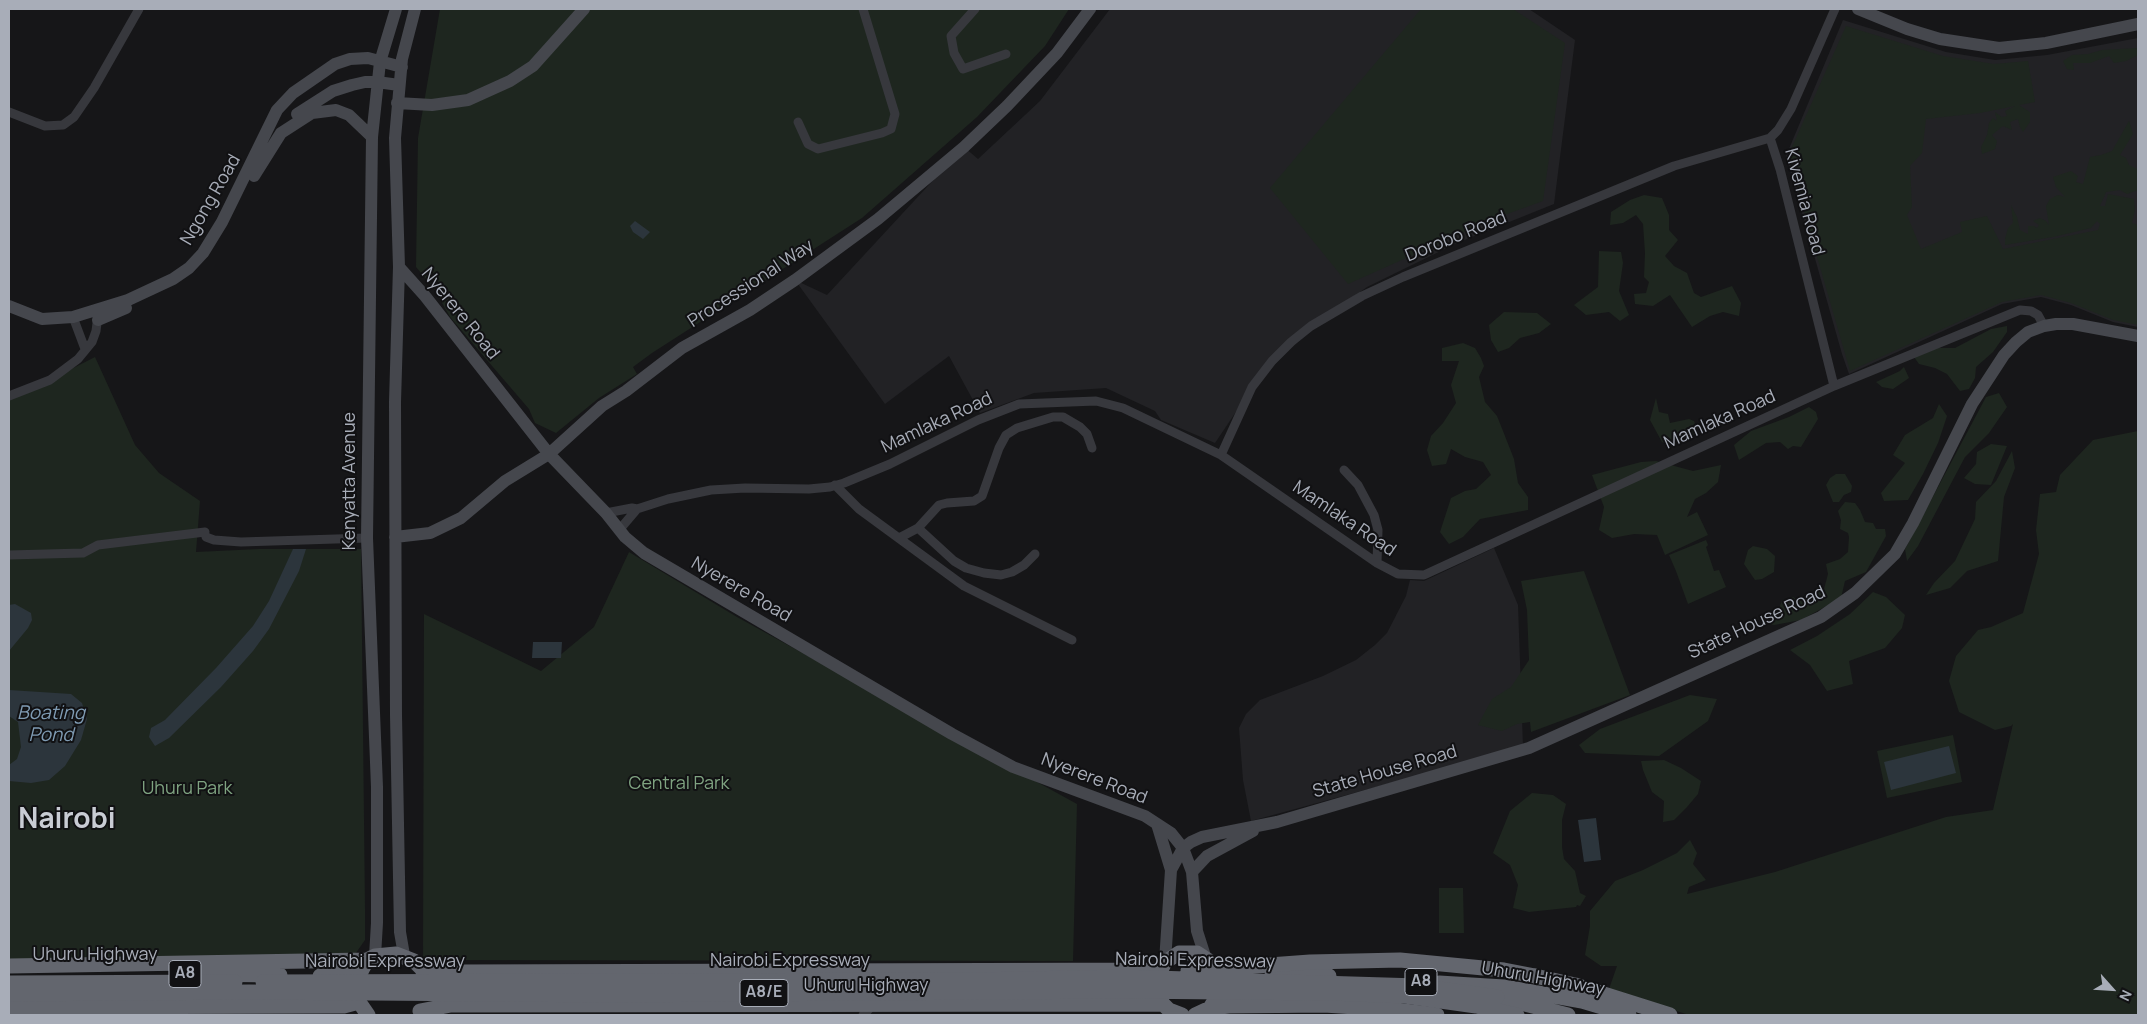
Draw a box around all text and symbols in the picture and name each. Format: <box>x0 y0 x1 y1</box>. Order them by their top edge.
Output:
street label: Kivemia Road <box>1779 146 1829 258</box>
street label: Ngong Road <box>176 151 246 249</box>
street label: Dorobo Road <box>1402 207 1510 267</box>
street label: Processional Way <box>684 235 818 333</box>
street label: Nyerere Road <box>416 264 504 364</box>
street label: Mamlaka Road <box>1661 386 1779 454</box>
street label: Mamlaka Road <box>878 388 996 458</box>
street label: Kenyatta Avenue <box>339 412 361 550</box>
street label: Mamlaka Road <box>1288 477 1400 561</box>
street label: Nyerere Road <box>687 553 795 627</box>
street label: State House Road <box>1685 582 1829 664</box>
water label: Boating Pond <box>17 703 85 747</box>
street label: State House Road <box>1310 741 1460 803</box>
street label: Nyerere Road <box>1038 749 1150 809</box>
park label: Central Park <box>629 773 729 795</box>
park label: Uhuru Park <box>142 778 232 800</box>
district label: Nairobi <box>18 803 116 837</box>
street label: Uhuru Highway <box>33 944 157 966</box>
street label: Nairobi Expressway <box>1115 949 1275 973</box>
street label: Nairobi Expressway <box>710 950 870 972</box>
street label: Nairobi Expressway <box>305 951 465 973</box>
street label: Uhuru Highway <box>1480 958 1606 1000</box>
road number: A8 <box>169 961 201 988</box>
north arrow <box>2087 964 2137 1014</box>
road number: A8 <box>1405 969 1437 996</box>
street label: Uhuru Highway <box>804 975 928 997</box>
road number: A8/E <box>740 980 788 1006</box>
text: N <box>2115 987 2137 1004</box>

